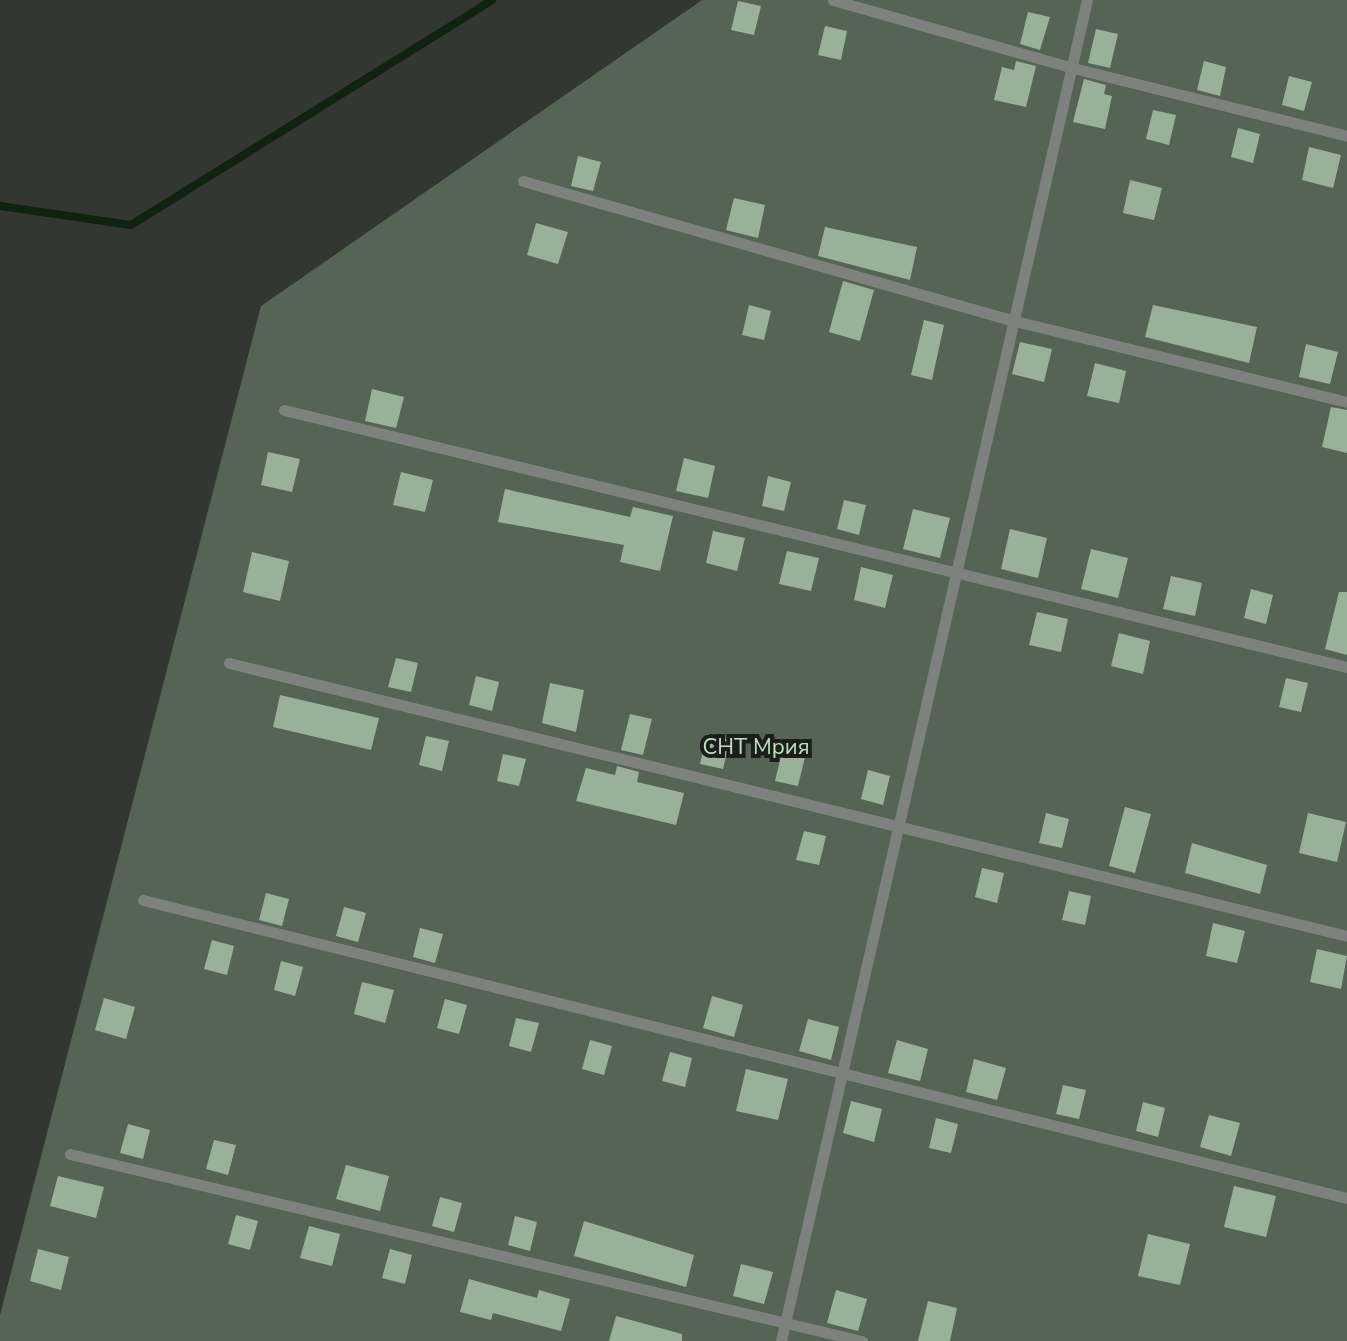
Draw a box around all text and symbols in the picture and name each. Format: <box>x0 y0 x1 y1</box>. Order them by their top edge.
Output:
park label: СНТ Мрия <box>702 735 810 761</box>

